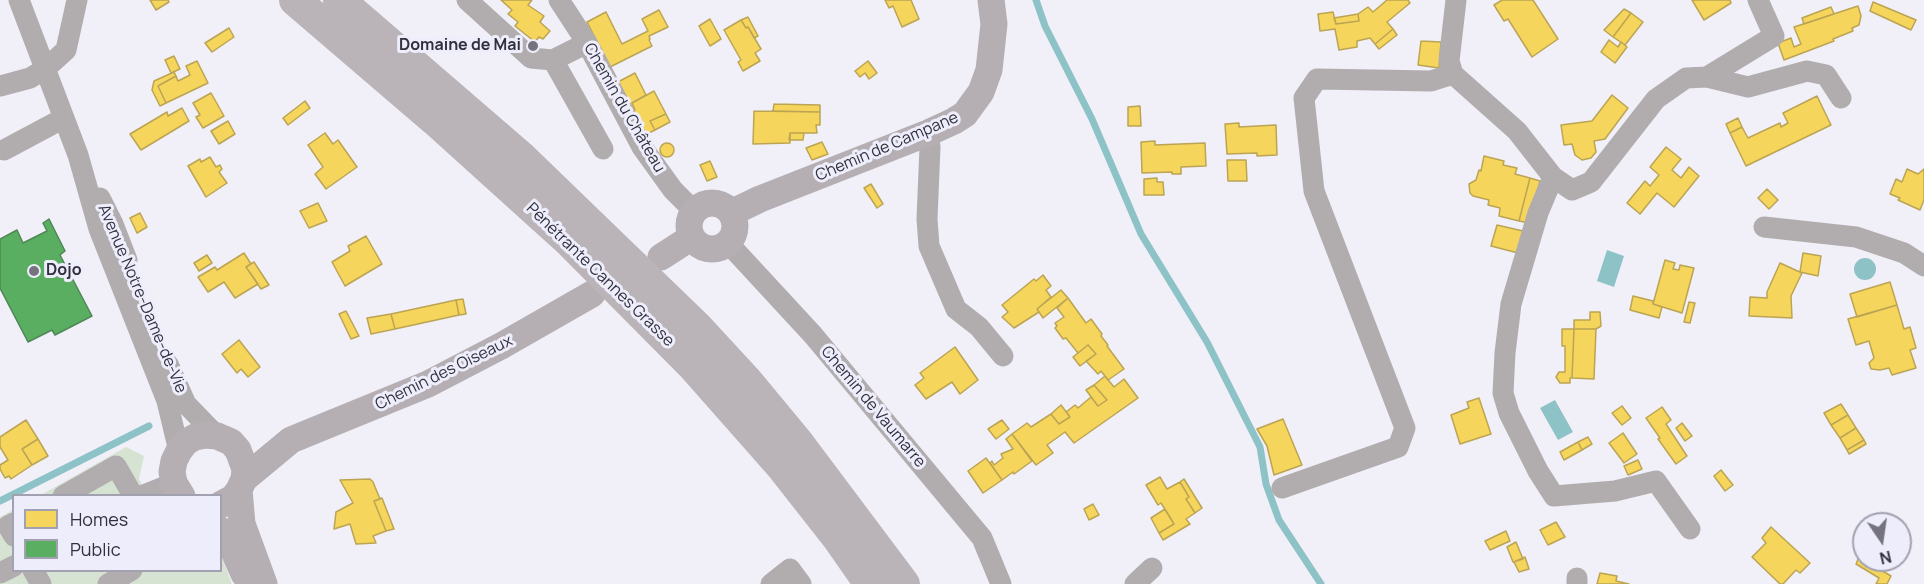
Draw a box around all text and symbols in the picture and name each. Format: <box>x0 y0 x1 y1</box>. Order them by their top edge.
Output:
place label: Domaine de Mai <box>399 36 521 56</box>
marker: Domaine de Mai <box>526 39 540 53</box>
street label: Chemin du Château <box>579 40 669 176</box>
street label: Chemin de Campane <box>813 108 961 186</box>
street label: Pénétrante Cannes Grasse <box>522 199 678 351</box>
street label: Avenue Notre-Dame-de-Vie <box>94 202 190 396</box>
place label: Dojo <box>46 261 82 281</box>
marker: Dojo <box>27 264 41 278</box>
street label: Chemin des Oiseaux <box>372 331 516 415</box>
street label: Chemin de Vaumarre <box>817 342 929 472</box>
legend <box>12 494 222 572</box>
text: Homes <box>70 507 128 531</box>
north arrow <box>1852 512 1912 572</box>
text: Public <box>70 537 121 561</box>
text: N <box>1878 546 1894 570</box>

